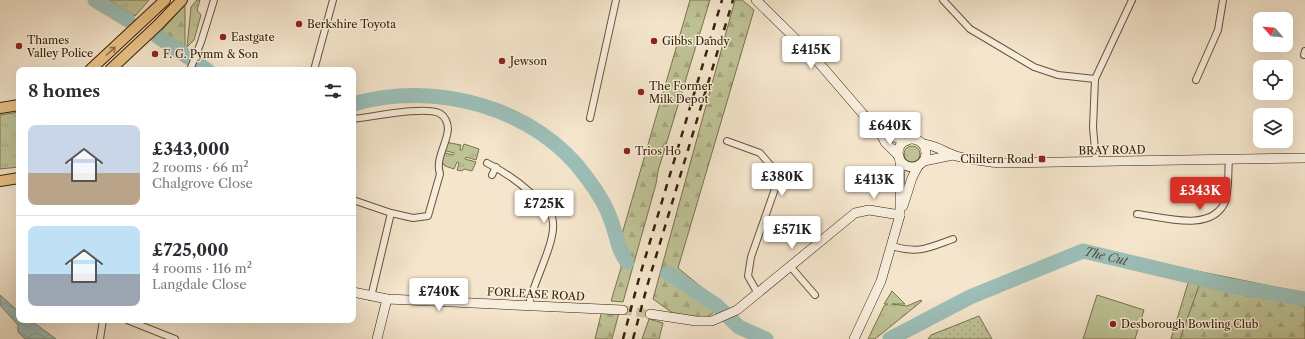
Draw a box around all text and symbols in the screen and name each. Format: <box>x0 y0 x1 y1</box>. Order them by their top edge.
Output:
north arrow <box>1253 12 1293 52</box>
map controls <box>1253 12 1293 148</box>
place label: Berkshire Toyota <box>307 17 396 31</box>
marker: Berkshire Toyota <box>294 19 304 29</box>
place label: Eastgate <box>231 30 275 44</box>
marker: Eastgate <box>218 32 228 42</box>
place label: Thames Valley Police <box>26 33 93 60</box>
place label: Gibbs Dandy <box>662 34 730 48</box>
marker: Gibbs Dandy <box>649 36 659 46</box>
pin: £415K <box>783 36 839 70</box>
marker: Thames Valley Police <box>14 41 24 51</box>
text: £415K <box>791 41 831 57</box>
one-way arrow <box>106 47 116 56</box>
place label: F. G. Pymm & Son <box>163 47 259 61</box>
marker: F. G. Pymm & Son <box>150 49 160 59</box>
place label: Jewson <box>508 54 547 68</box>
marker: Jewson <box>497 56 507 66</box>
button: locate <box>1253 60 1293 100</box>
place label: The Former Milk Depot <box>649 79 713 106</box>
icon: filters <box>322 80 344 102</box>
text: 8 homes <box>28 81 100 101</box>
marker: The Former Milk Depot <box>636 87 646 97</box>
button: layers <box>1253 108 1293 148</box>
pin: £640K <box>862 112 918 146</box>
text: £640K <box>869 117 911 133</box>
text: £343,000 <box>152 139 230 159</box>
icon: home <box>60 141 108 189</box>
street label: BRAY ROAD <box>1078 142 1146 158</box>
place label: Trios Ho <box>635 144 681 158</box>
marker: Trios Ho <box>622 146 632 156</box>
place label: Chiltern Road <box>960 152 1034 166</box>
marker: Chiltern Road <box>1037 154 1047 164</box>
text: 2 rooms · 66 m² <box>152 159 249 175</box>
pin: £380K <box>754 163 810 197</box>
pin: £413K <box>846 166 902 200</box>
text: £380K <box>761 168 803 184</box>
text: £413K <box>854 171 894 187</box>
text: Chalgrove Close <box>152 175 253 191</box>
pin: £343K <box>1172 177 1228 211</box>
text: £343K <box>1179 182 1221 198</box>
pin: £725K <box>516 190 572 224</box>
text: £725K <box>524 195 564 211</box>
pin: £571K <box>764 216 820 250</box>
text: £571K <box>773 221 811 237</box>
text: £725,000 <box>152 240 229 260</box>
icon: home <box>60 242 108 290</box>
water label: The Cut <box>1083 244 1130 268</box>
text: 4 rooms · 116 m² <box>152 260 252 276</box>
text: Langdale Close <box>152 276 246 292</box>
pin: £740K <box>411 278 467 312</box>
text: £740K <box>418 283 460 299</box>
street label: FORLEASE ROAD <box>487 284 585 304</box>
place label: Desborough Bowling Club <box>1121 317 1259 331</box>
marker: Desborough Bowling Club <box>1108 319 1118 329</box>

